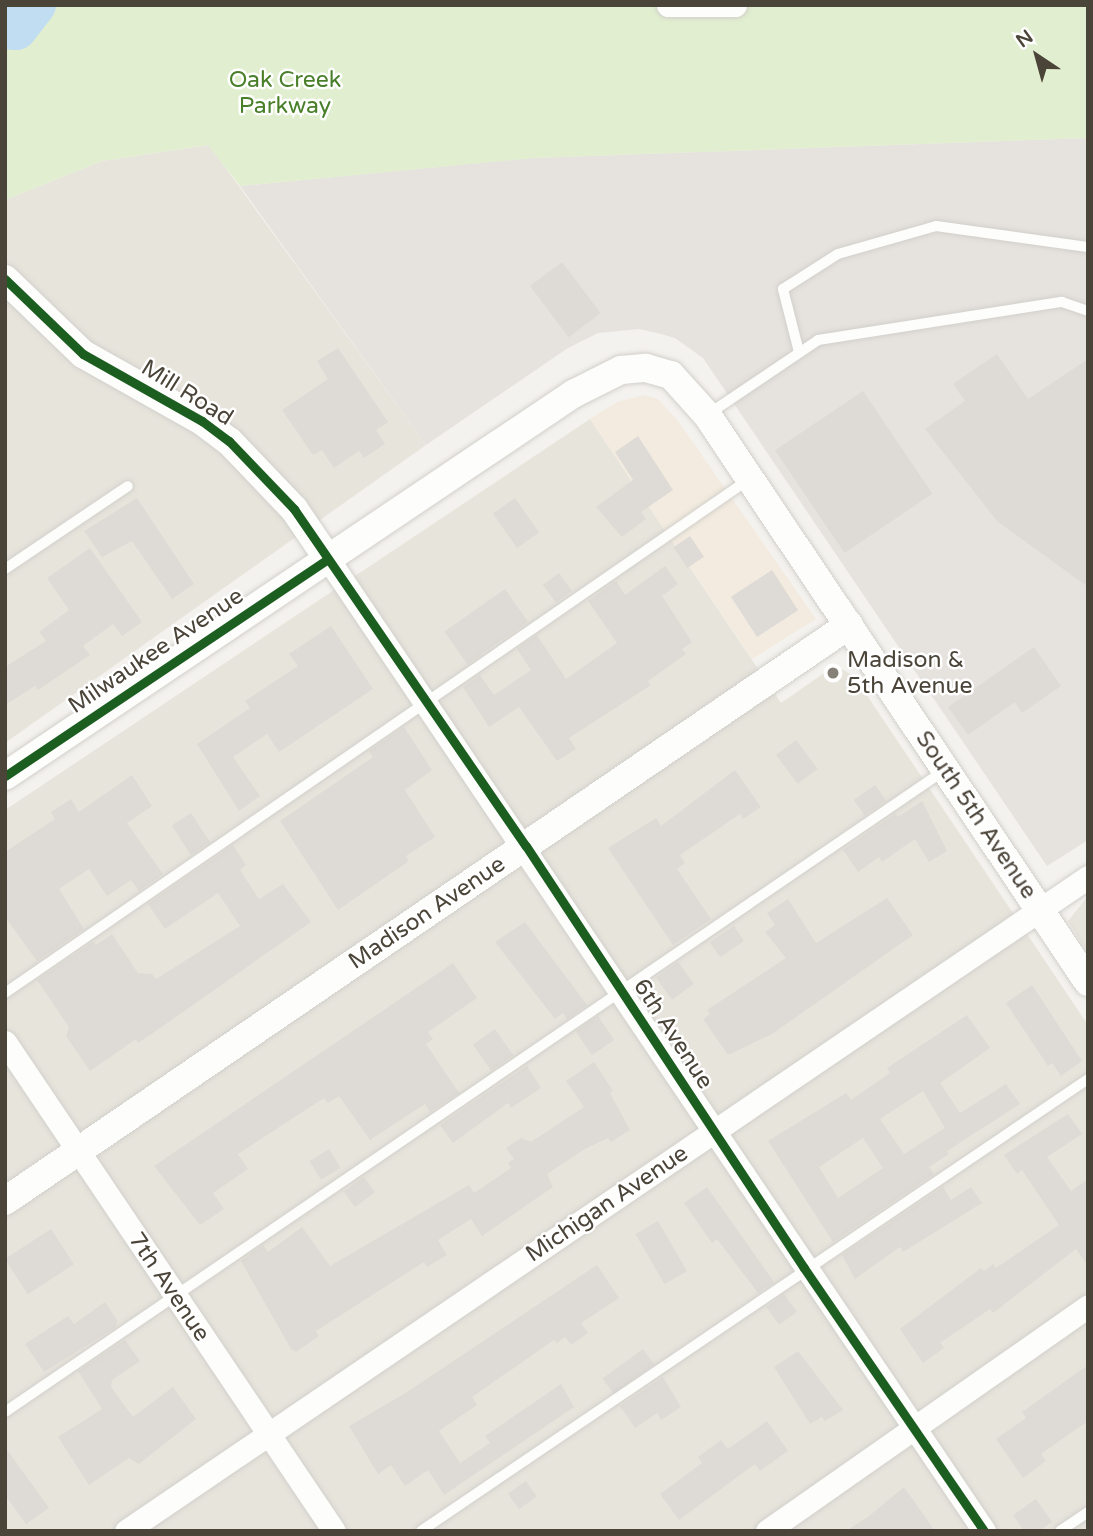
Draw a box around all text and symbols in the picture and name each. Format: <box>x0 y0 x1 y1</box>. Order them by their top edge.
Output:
north arrow <box>1002 21 1072 91</box>
text: N <box>1012 26 1037 52</box>
park label: Oak Creek Parkway <box>229 66 341 120</box>
street label: Mill Road <box>136 354 238 432</box>
street label: Milwaukee Avenue <box>63 582 249 720</box>
place label: Madison & 5th Avenue <box>847 646 973 700</box>
marker: Madison & 5th Avenue <box>825 665 841 681</box>
street label: South 5th Avenue <box>910 726 1042 904</box>
street label: Madison Avenue <box>344 850 510 976</box>
street label: 6th Avenue <box>627 974 719 1094</box>
street label: Michigan Avenue <box>521 1140 693 1268</box>
street label: 7th Avenue <box>122 1227 216 1347</box>

